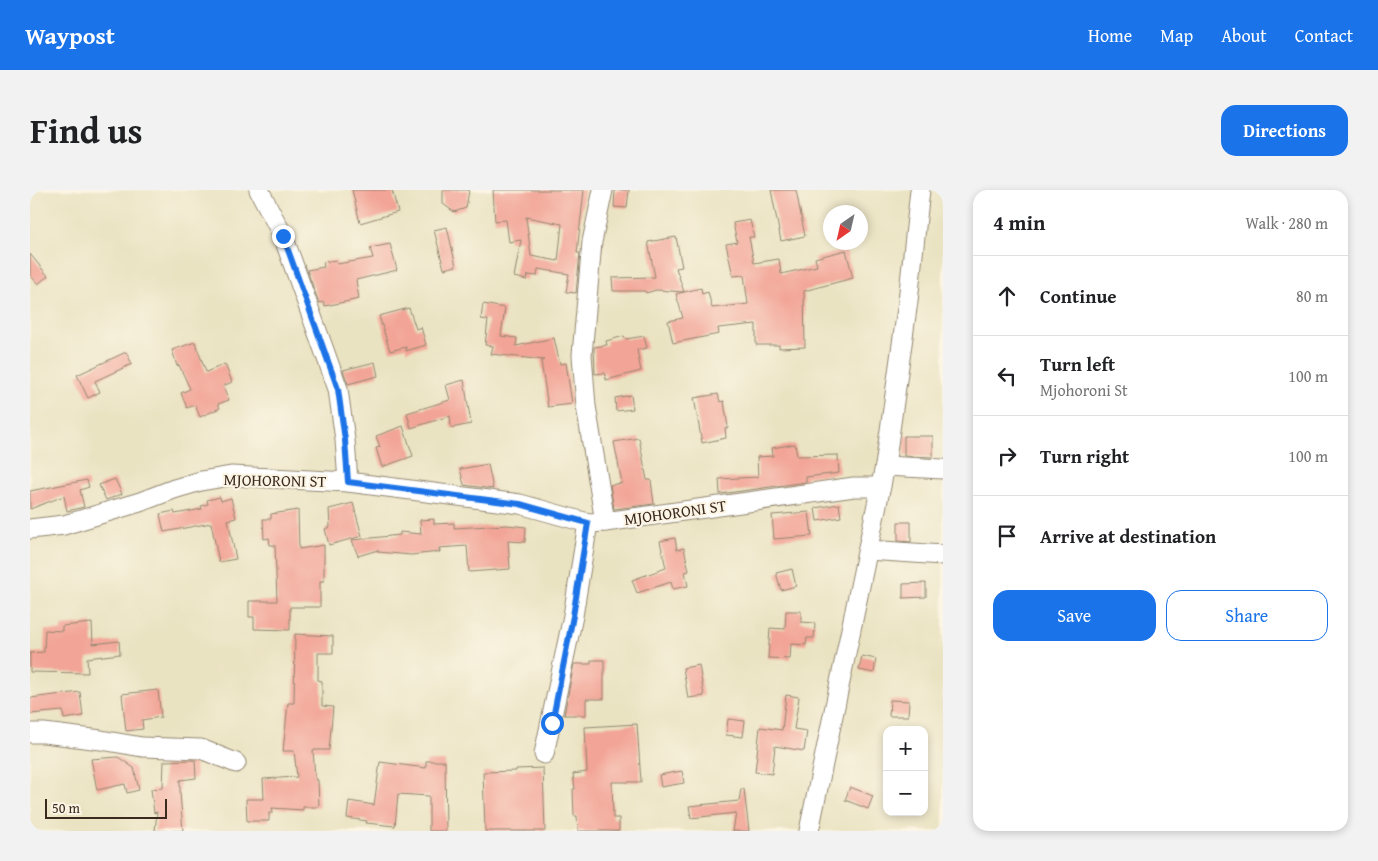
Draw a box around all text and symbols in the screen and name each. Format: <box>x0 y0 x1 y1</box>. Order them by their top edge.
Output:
text: Waypost <box>25 18 115 53</box>
text: Home <box>1088 22 1132 49</box>
text: Map <box>1160 22 1193 49</box>
text: About <box>1221 22 1267 49</box>
text: Contact <box>1295 22 1353 49</box>
text: Find us <box>30 105 143 156</box>
button: Directions <box>1221 105 1348 156</box>
north arrow <box>823 205 868 250</box>
text: 4 min <box>993 207 1045 238</box>
text: Walk · 280 m <box>1245 211 1328 235</box>
route end <box>272 225 295 248</box>
icon: ahead <box>993 282 1021 310</box>
text: Continue <box>1040 282 1117 310</box>
text: 80 m <box>1296 284 1328 308</box>
text: Turn left <box>1040 350 1115 378</box>
icon: left <box>993 362 1021 390</box>
text: 100 m <box>1288 364 1328 388</box>
text: Mjohoroni St <box>1040 378 1128 402</box>
icon: right <box>993 442 1021 470</box>
text: Turn right <box>1040 442 1129 470</box>
text: 100 m <box>1288 444 1328 468</box>
street label: MJOHORONI ST <box>223 467 327 493</box>
street label: MJOHORONI ST <box>622 493 728 531</box>
icon: arrive <box>993 522 1021 550</box>
text: Arrive at destination <box>1040 522 1216 550</box>
button: Save <box>993 590 1156 641</box>
button: Share <box>1166 590 1328 641</box>
route start <box>541 712 564 735</box>
map controls <box>883 726 928 816</box>
button: + <box>883 726 928 771</box>
button: − <box>883 771 928 816</box>
scale bar <box>45 796 168 819</box>
text: 50 m <box>52 798 80 818</box>

